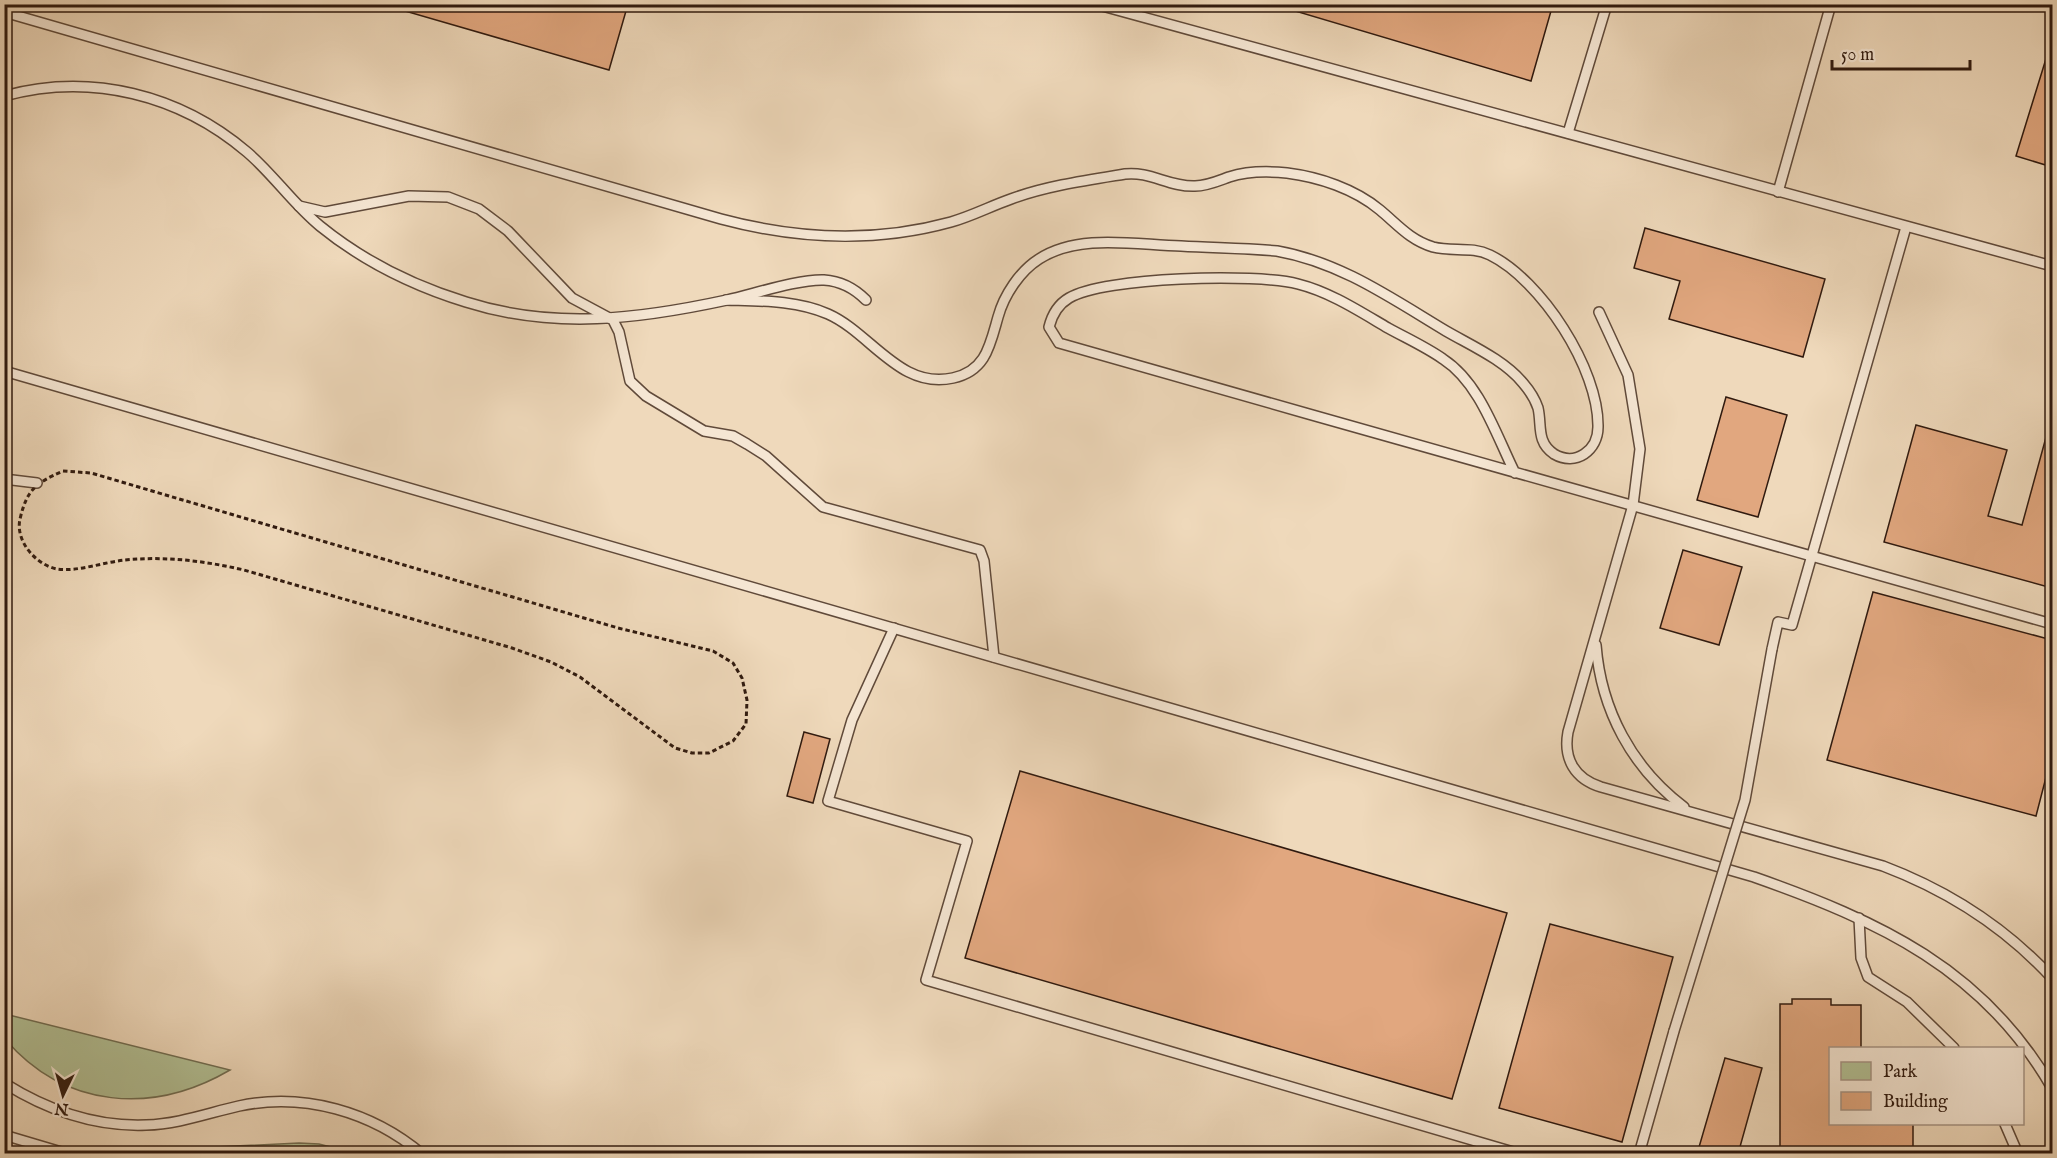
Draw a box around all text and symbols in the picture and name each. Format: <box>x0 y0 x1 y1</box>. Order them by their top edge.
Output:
scale bar <box>1832 33 1970 71</box>
text: 50 m <box>1841 44 1874 67</box>
legend <box>1829 1047 2024 1125</box>
text: Park <box>1883 1061 1918 1084</box>
north arrow <box>33 1065 93 1125</box>
text: Building <box>1883 1091 1948 1114</box>
text: N <box>54 1097 71 1119</box>

